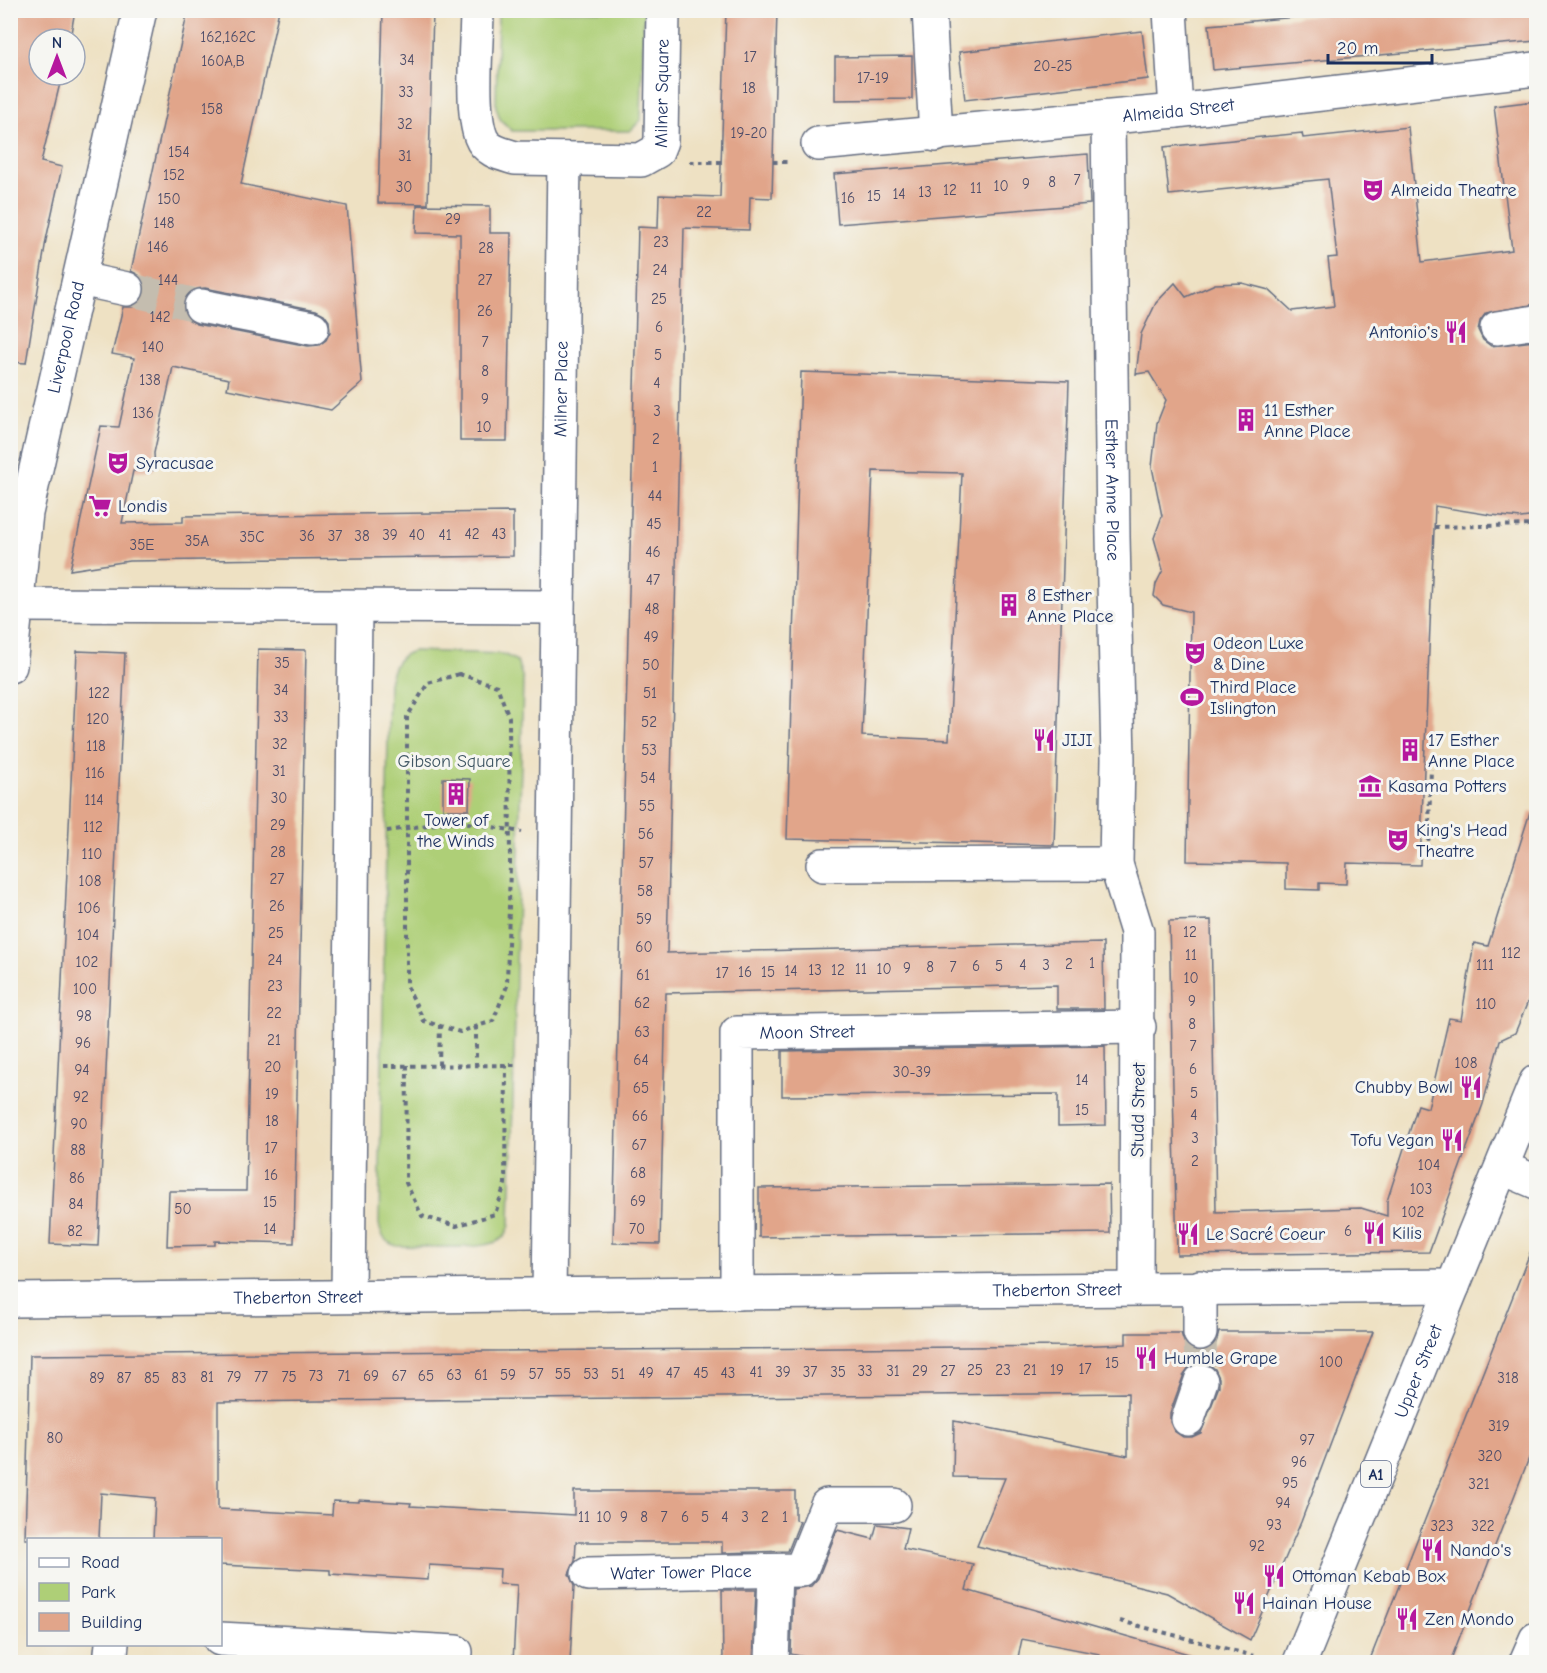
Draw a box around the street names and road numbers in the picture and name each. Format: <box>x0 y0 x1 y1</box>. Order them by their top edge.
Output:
street label: Milner Square <box>651 39 674 148</box>
street label: Almeida Street <box>1122 94 1236 127</box>
street label: Liverpool Road <box>43 280 89 395</box>
street label: Milner Place <box>550 341 573 437</box>
street label: Esther Anne Place <box>1101 419 1124 561</box>
street label: Moon Street <box>759 1021 856 1044</box>
street label: Studd Street <box>1127 1062 1150 1157</box>
street label: Theberton Street <box>992 1279 1122 1301</box>
street label: Theberton Street <box>233 1287 364 1309</box>
street label: Upper Street <box>1390 1321 1447 1421</box>
road number: A1 <box>1361 1461 1391 1487</box>
street label: Water Tower Place <box>610 1561 752 1585</box>

